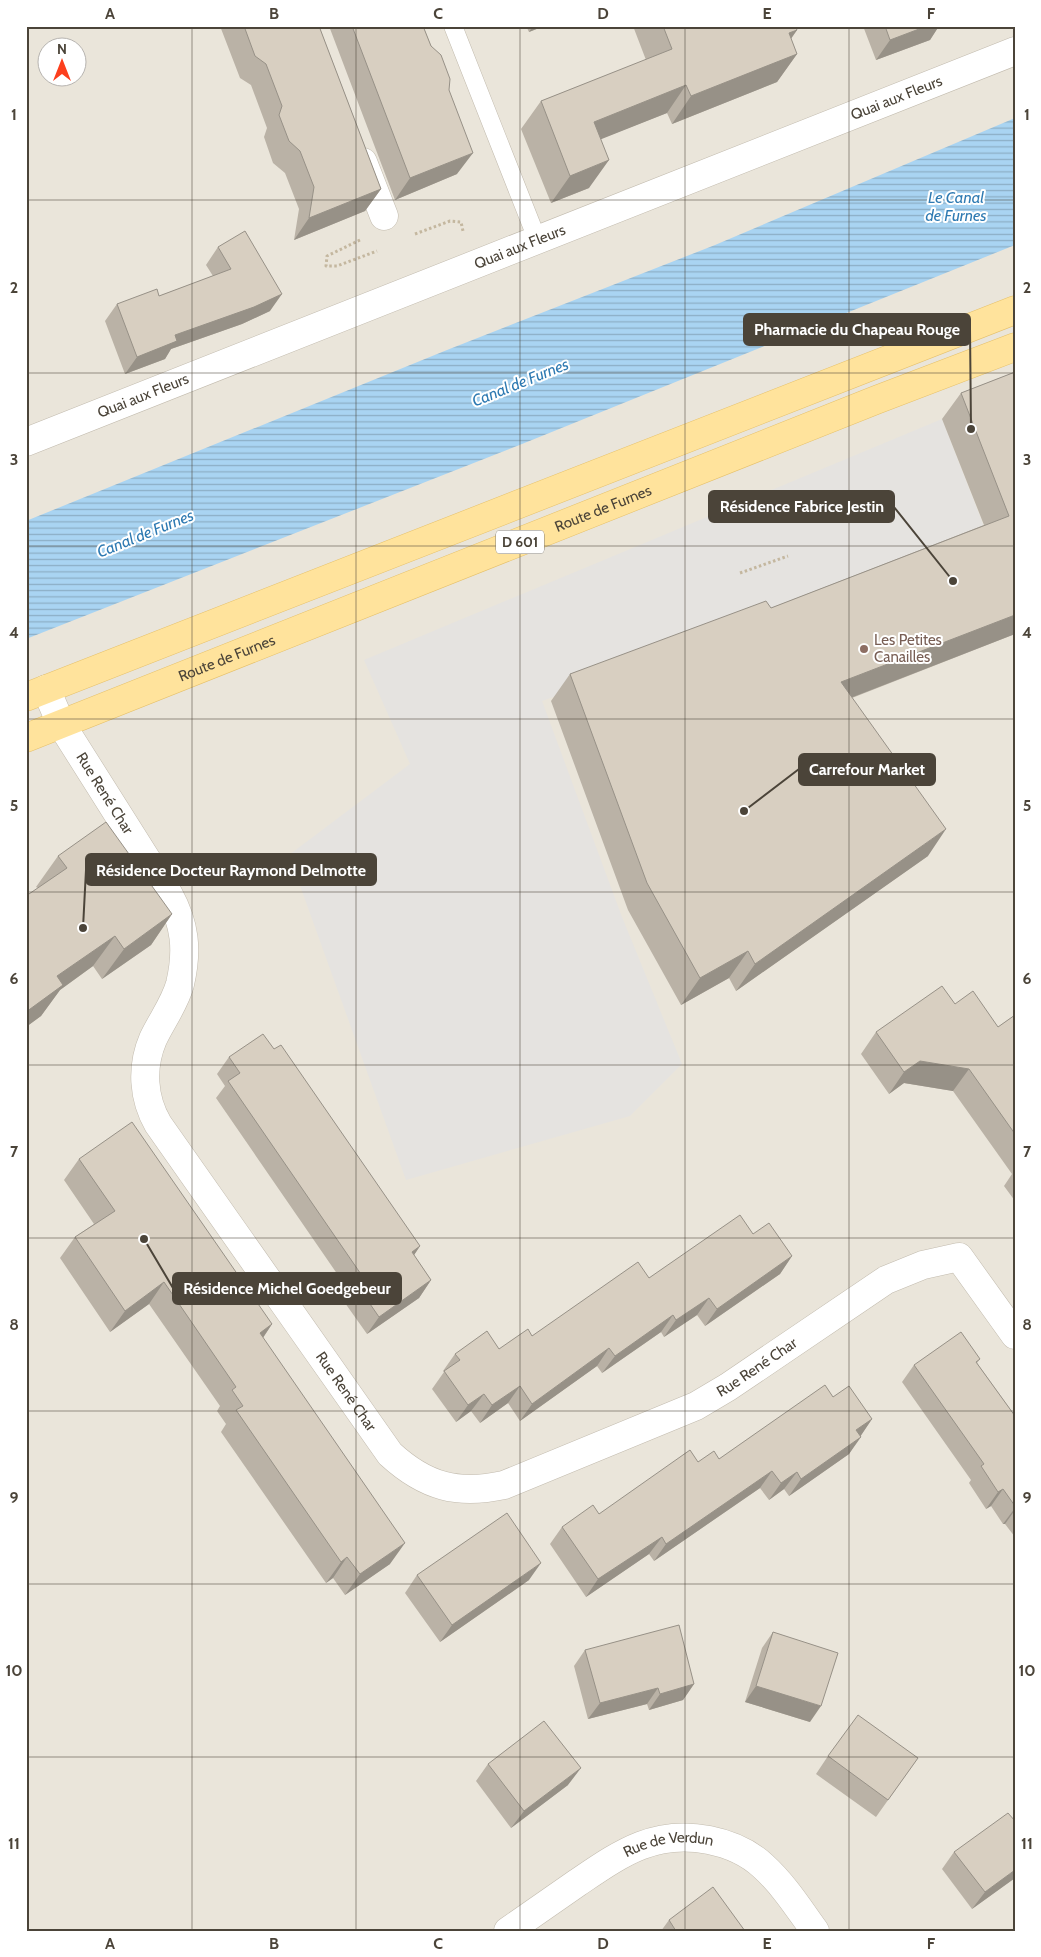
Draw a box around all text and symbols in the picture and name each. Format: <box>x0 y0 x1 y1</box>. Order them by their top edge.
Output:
text: A <box>105 4 115 23</box>
text: B <box>269 4 279 23</box>
text: C <box>433 4 443 23</box>
text: D <box>597 4 609 23</box>
text: E <box>762 4 772 23</box>
text: F <box>927 4 936 23</box>
north arrow <box>38 38 88 88</box>
text: N <box>57 40 67 58</box>
street label: Quai aux Fleurs <box>848 72 945 124</box>
text: 1 <box>11 105 17 124</box>
text: 1 <box>1024 105 1030 124</box>
water label: Le Canal de Furnes <box>925 188 987 225</box>
street label: Quai aux Fleurs <box>472 221 568 273</box>
text: 2 <box>10 278 18 297</box>
text: 2 <box>1023 278 1031 297</box>
callout: Pharmacie du Chapeau Rouge <box>744 314 970 345</box>
text: Pharmacie du Chapeau Rouge <box>754 320 960 339</box>
water label: Canal de Furnes <box>469 354 571 410</box>
street label: Quai aux Fleurs <box>95 370 191 422</box>
text: 3 <box>10 450 18 469</box>
text: 3 <box>1023 450 1031 469</box>
street label: Route de Furnes <box>552 481 654 536</box>
callout: Résidence Fabrice Jestin <box>709 491 894 522</box>
text: Résidence Fabrice Jestin <box>720 497 884 516</box>
water label: Canal de Furnes <box>94 505 196 561</box>
road number: D 601 <box>496 530 544 554</box>
text: 4 <box>9 623 19 642</box>
text: 4 <box>1022 623 1032 642</box>
street label: Route de Furnes <box>176 631 278 685</box>
place label: Les Petites Canailles <box>874 631 942 666</box>
marker: Les Petites Canailles <box>858 643 870 655</box>
street label: Rue René Char <box>72 749 137 838</box>
callout: Carrefour Market <box>799 754 935 785</box>
text: Carrefour Market <box>809 760 926 779</box>
text: 5 <box>10 796 18 815</box>
text: 5 <box>1023 796 1031 815</box>
callout: Résidence Docteur Raymond Delmotte <box>86 854 376 885</box>
text: Résidence Docteur Raymond Delmotte <box>96 861 366 880</box>
text: 6 <box>10 969 19 988</box>
text: 6 <box>1023 969 1032 988</box>
text: 7 <box>10 1142 19 1161</box>
text: 7 <box>1023 1142 1032 1161</box>
callout: Résidence Michel Goedgebeur <box>173 1273 401 1304</box>
text: Résidence Michel Goedgebeur <box>183 1279 392 1298</box>
text: 8 <box>9 1315 19 1334</box>
text: 8 <box>1022 1315 1032 1334</box>
street label: Rue René Char <box>713 1334 801 1401</box>
street label: Rue René Char <box>312 1348 380 1435</box>
text: 9 <box>10 1488 19 1507</box>
text: 9 <box>1023 1488 1032 1507</box>
text: 10 <box>5 1661 23 1680</box>
text: 10 <box>1018 1661 1036 1680</box>
street label: Rue de Verdun <box>620 1828 715 1861</box>
text: 11 <box>8 1834 20 1853</box>
text: 11 <box>1021 1834 1033 1853</box>
text: A <box>105 1934 115 1953</box>
text: B <box>269 1934 279 1953</box>
text: C <box>433 1934 443 1953</box>
text: D <box>597 1934 609 1953</box>
text: E <box>762 1934 772 1953</box>
text: F <box>927 1934 936 1953</box>

